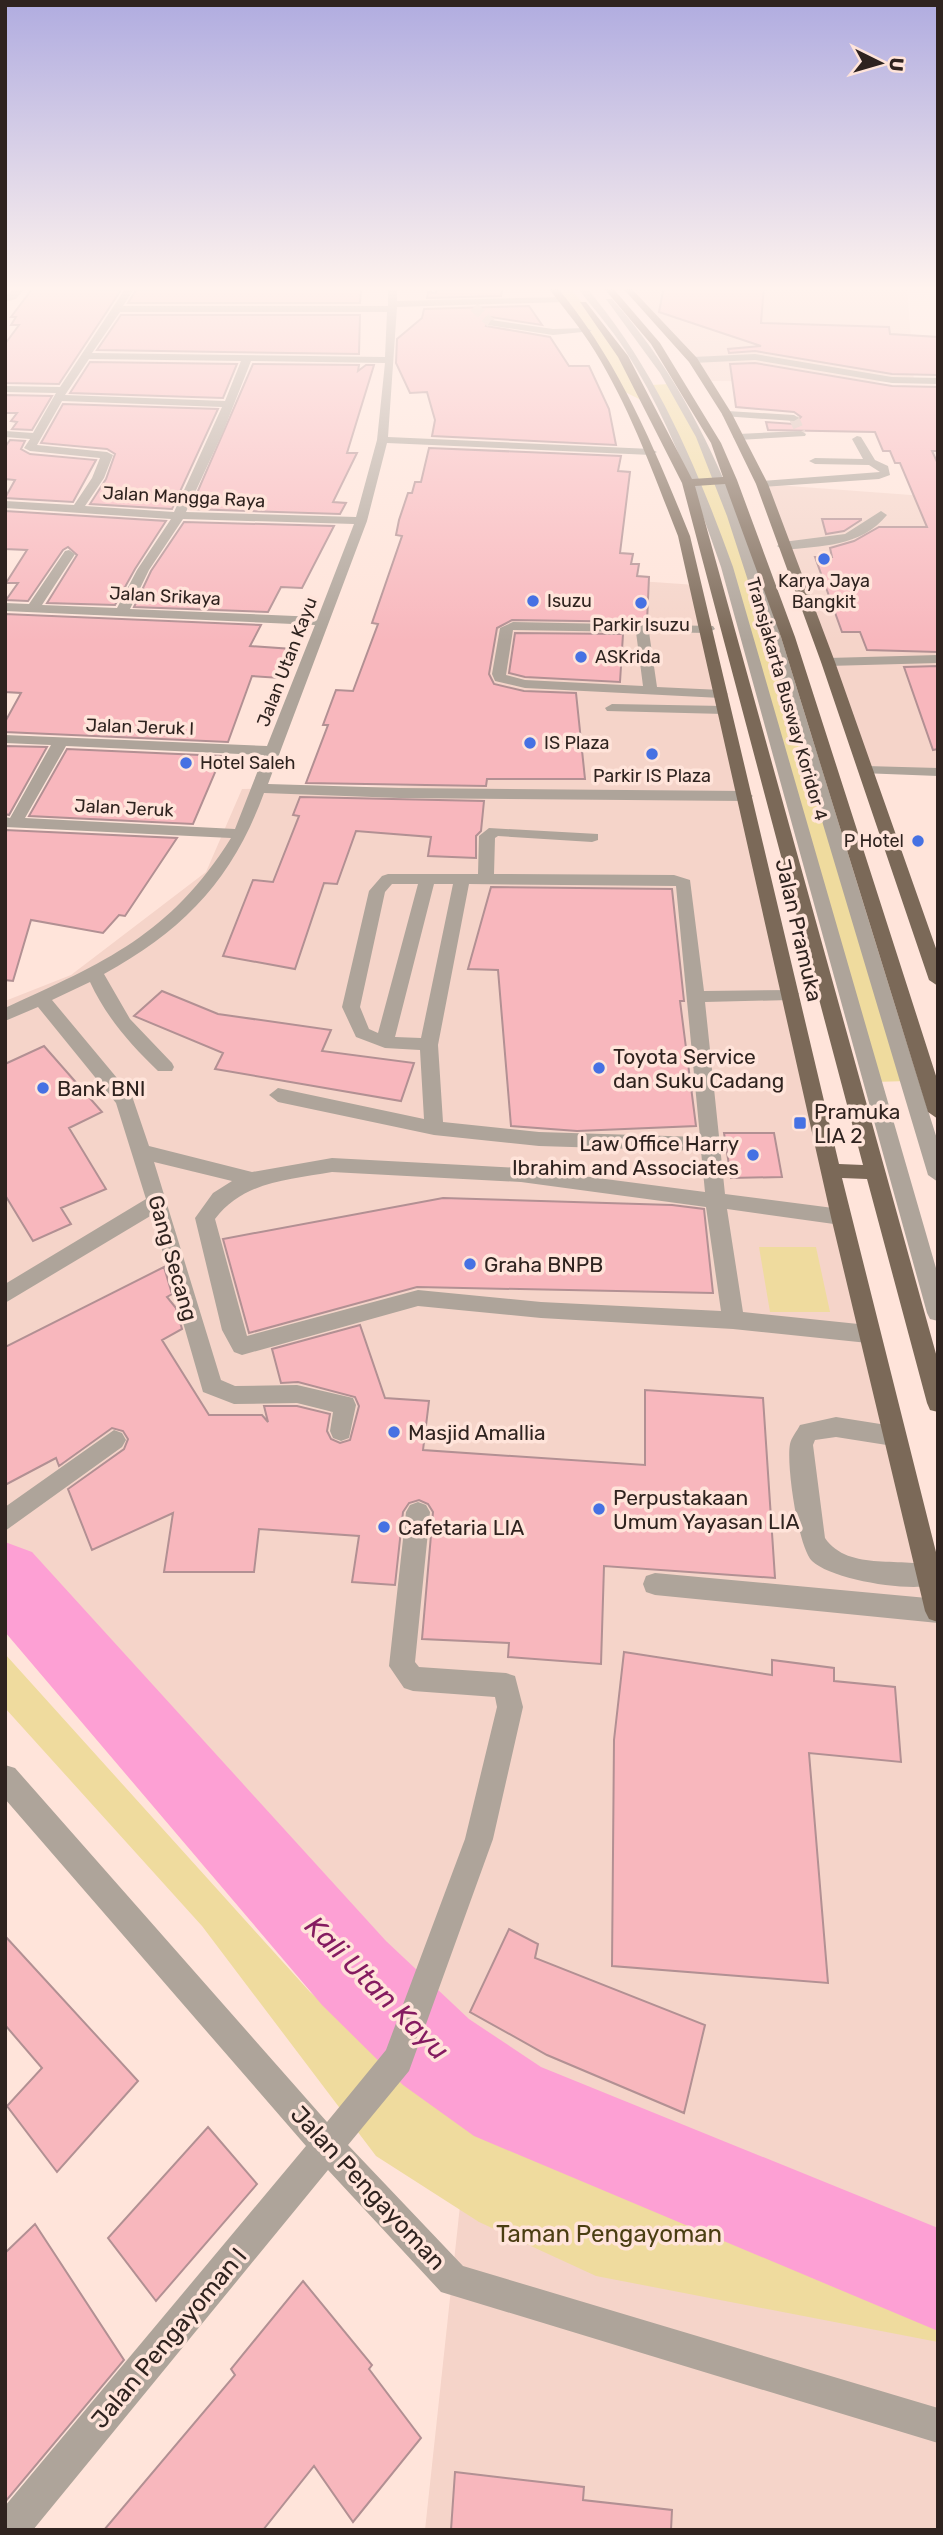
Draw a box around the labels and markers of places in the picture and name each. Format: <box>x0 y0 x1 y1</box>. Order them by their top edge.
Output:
marker: Karya Jaya Bangkit <box>816 551 832 567</box>
place label: Karya Jaya Bangkit <box>778 570 870 613</box>
place label: Isuzu <box>547 590 592 612</box>
marker: Isuzu <box>525 593 541 609</box>
marker: Parkir Isuzu <box>633 595 649 611</box>
place label: Parkir Isuzu <box>592 614 690 636</box>
place label: ASKrida <box>595 646 661 668</box>
marker: ASKrida <box>573 649 589 665</box>
place label: IS Plaza <box>544 732 609 754</box>
marker: IS Plaza <box>522 735 538 751</box>
marker: Parkir IS Plaza <box>644 746 660 762</box>
place label: Hotel Saleh <box>200 752 296 774</box>
marker: Hotel Saleh <box>178 755 194 771</box>
place label: Parkir IS Plaza <box>593 765 711 787</box>
place label: P Hotel <box>844 830 904 852</box>
marker: P Hotel <box>910 833 926 849</box>
place label: Toyota Service dan Suku Cadang <box>613 1044 784 1093</box>
marker: Toyota Service dan Suku Cadang <box>591 1060 607 1076</box>
place label: Bank BNI <box>57 1076 145 1101</box>
marker: Bank BNI <box>35 1080 51 1096</box>
place label: Pramuka LIA 2 <box>814 1099 900 1148</box>
marker: Pramuka LIA 2 <box>792 1115 808 1131</box>
place label: Law Office Harry Ibrahim and Associates <box>512 1131 739 1180</box>
marker: Law Office Harry Ibrahim and Associates <box>745 1147 761 1163</box>
place label: Graha BNPB <box>484 1252 603 1277</box>
marker: Graha BNPB <box>462 1256 478 1272</box>
place label: Masjid Amallia <box>408 1420 546 1445</box>
marker: Masjid Amallia <box>386 1424 402 1440</box>
place label: Perpustakaan Umum Yayasan LIA <box>613 1485 800 1534</box>
marker: Perpustakaan Umum Yayasan LIA <box>591 1501 607 1517</box>
place label: Cafetaria LIA <box>398 1515 524 1540</box>
marker: Cafetaria LIA <box>376 1519 392 1535</box>

